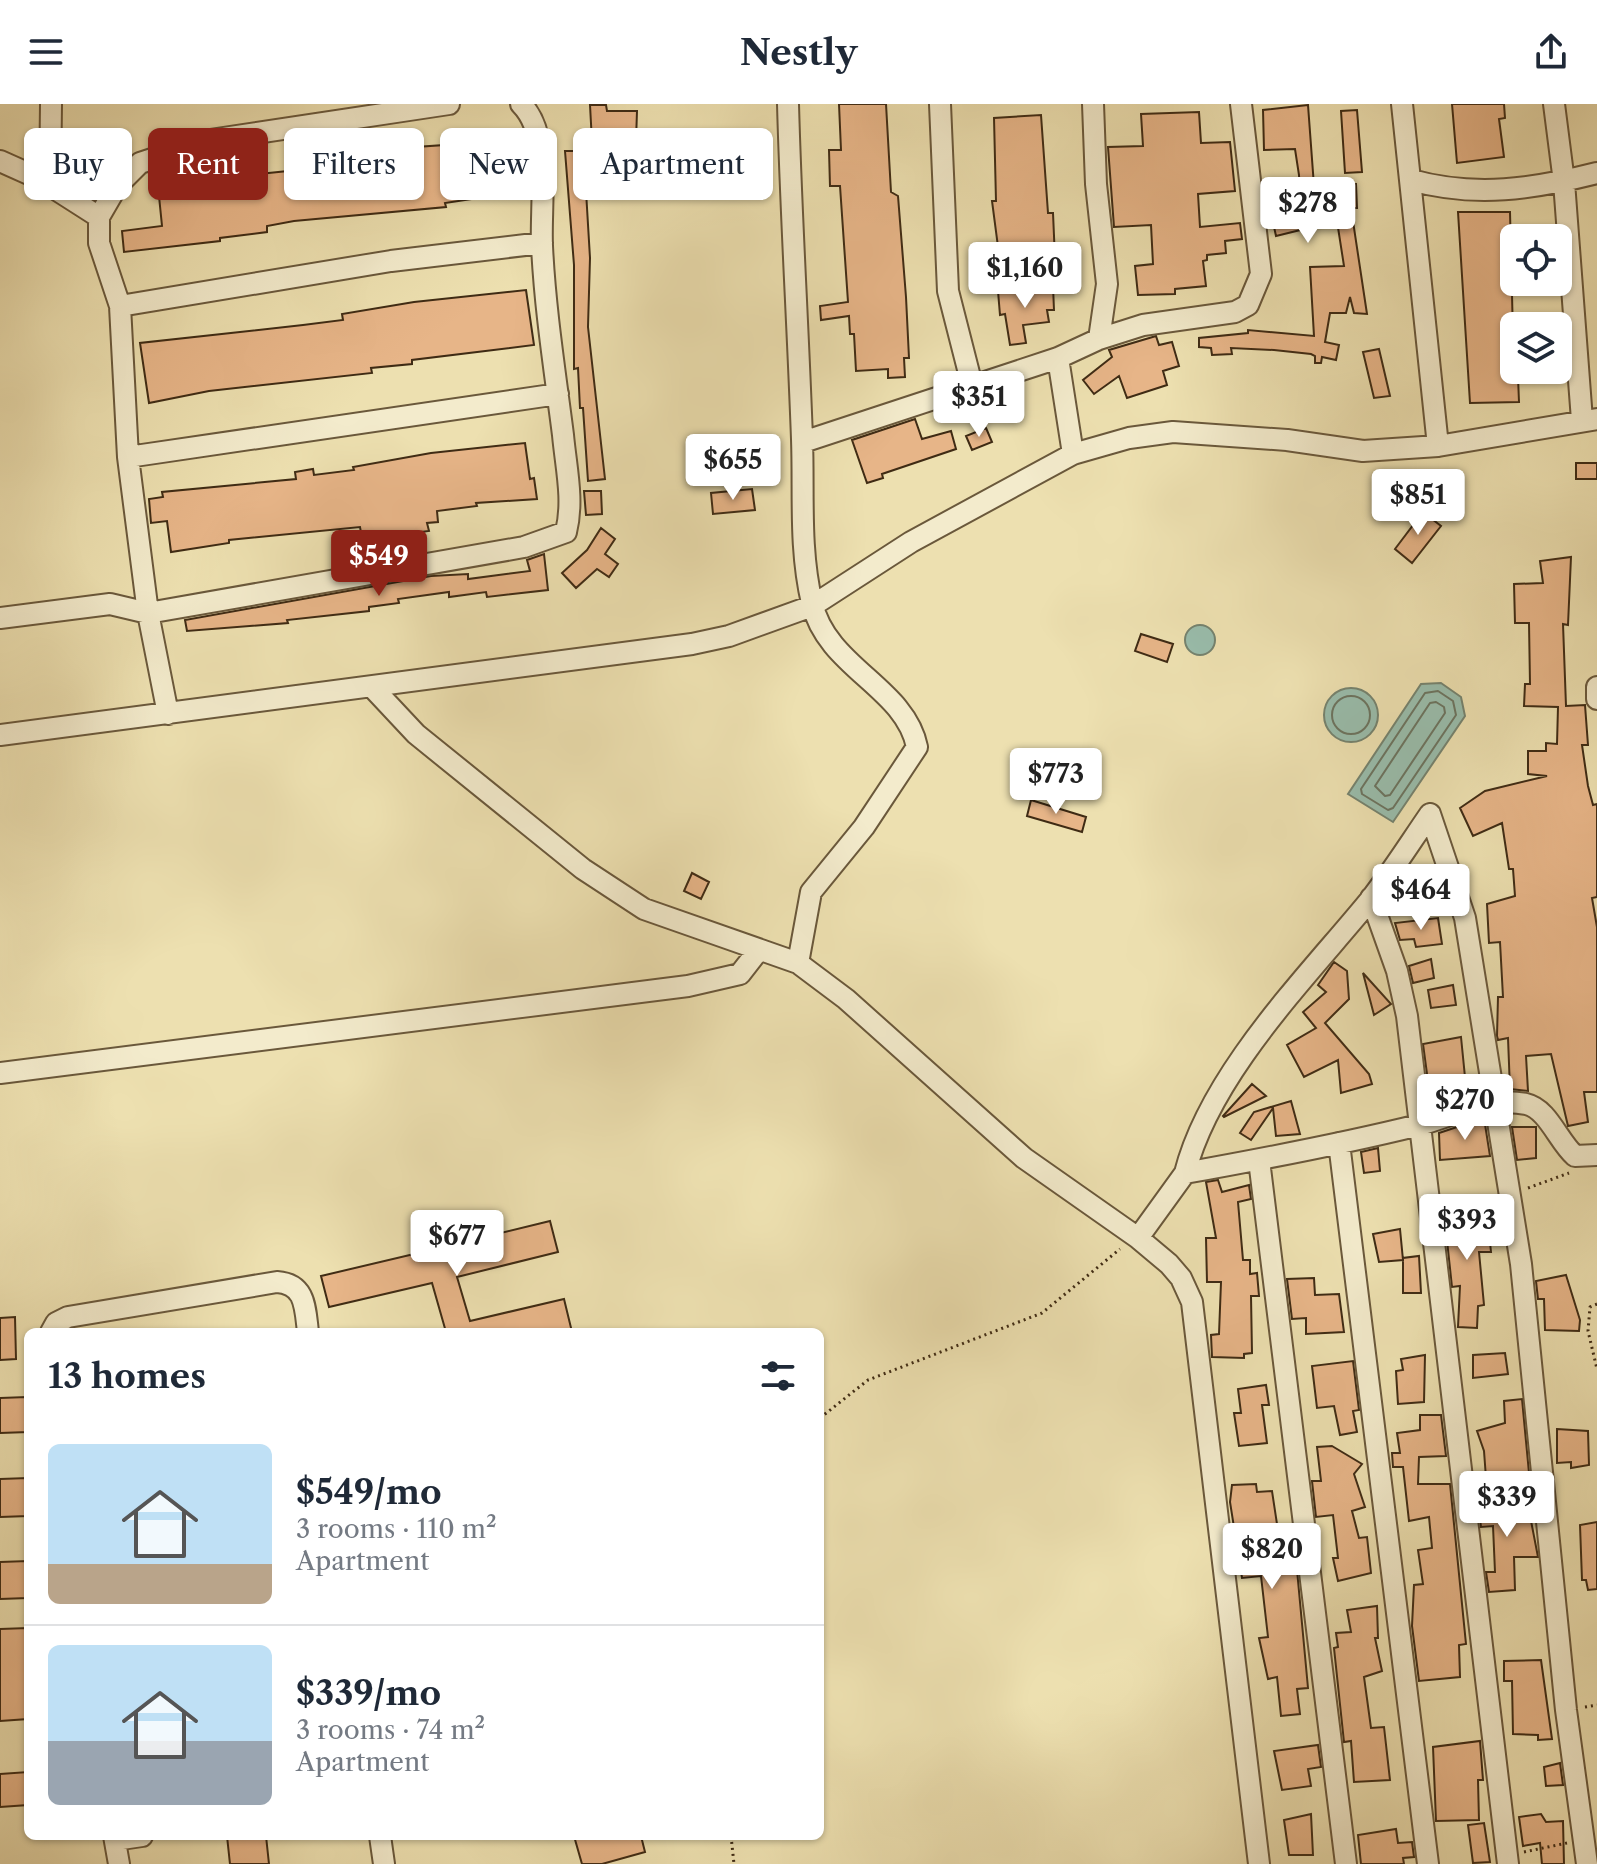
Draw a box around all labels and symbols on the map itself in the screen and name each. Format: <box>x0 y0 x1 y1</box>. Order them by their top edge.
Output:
pin: $278 <box>1261 177 1355 245</box>
pin: $1,160 <box>960 242 1090 310</box>
pin: $351 <box>932 371 1026 439</box>
pin: $655 <box>686 434 780 502</box>
pin: $851 <box>1371 469 1465 537</box>
pin: $549 <box>332 530 426 598</box>
pin: $773 <box>1009 748 1103 816</box>
pin: $464 <box>1374 864 1468 932</box>
pin: $270 <box>1418 1074 1512 1142</box>
pin: $393 <box>1420 1194 1514 1262</box>
pin: $677 <box>410 1210 504 1278</box>
pin: $339 <box>1460 1471 1554 1539</box>
pin: $820 <box>1225 1523 1319 1591</box>

